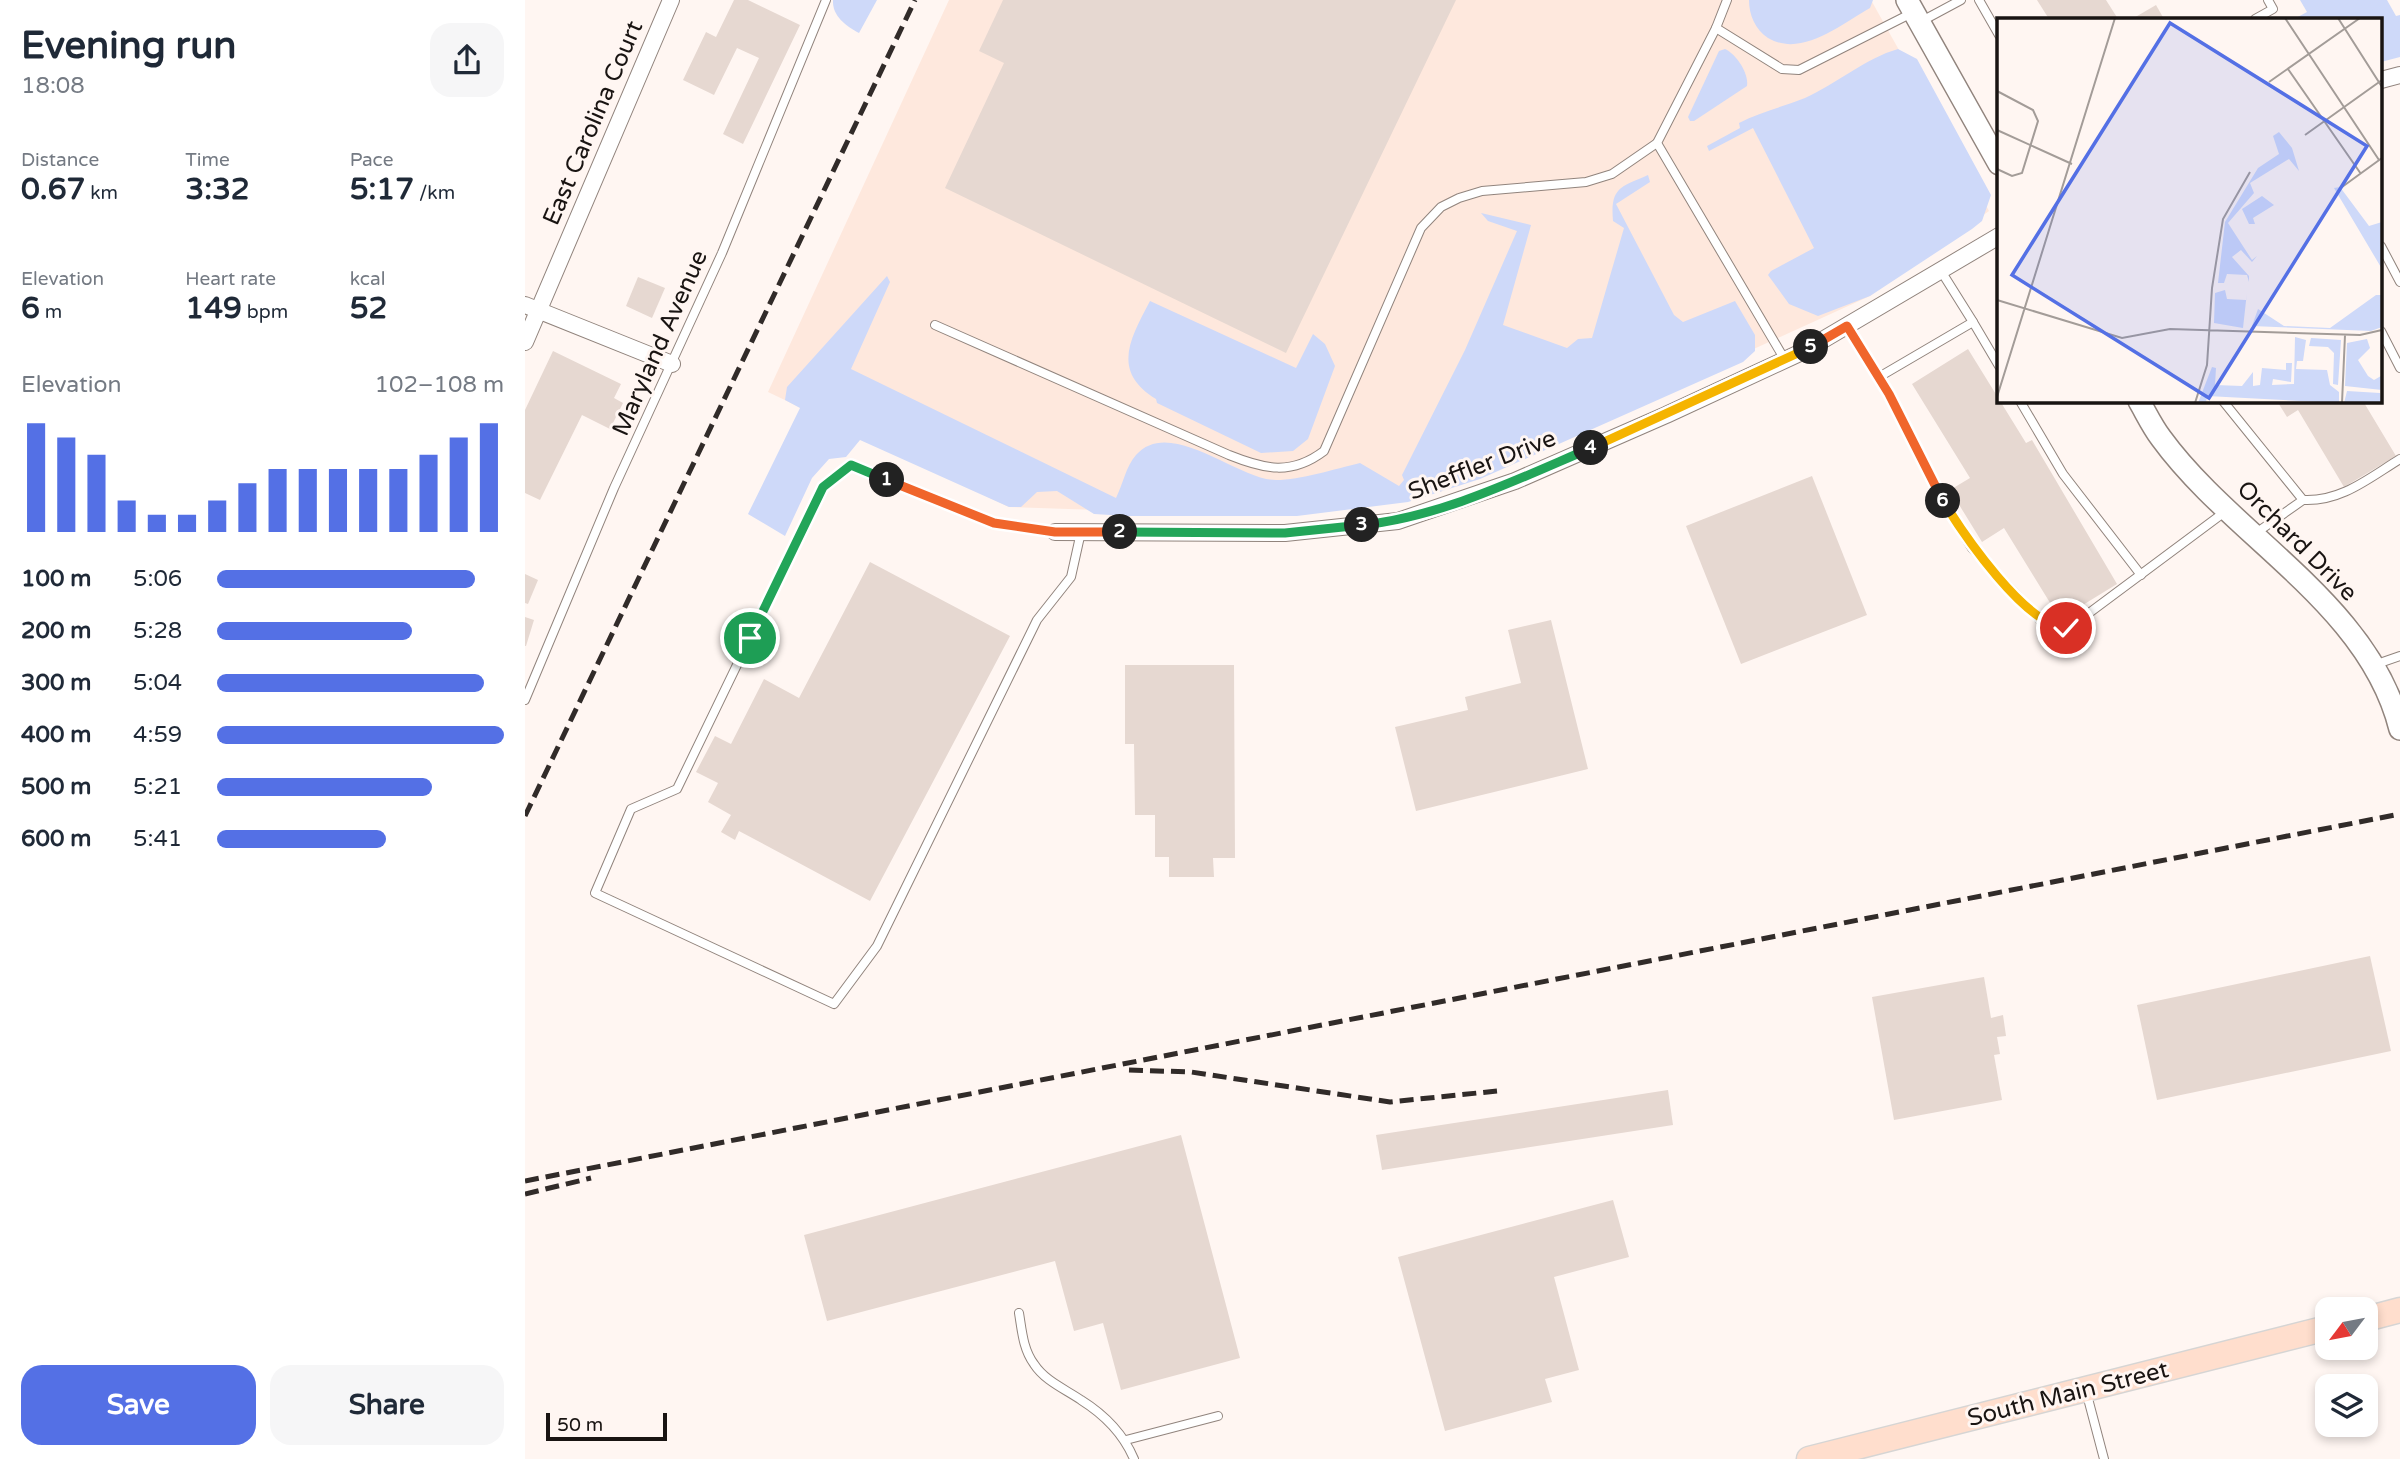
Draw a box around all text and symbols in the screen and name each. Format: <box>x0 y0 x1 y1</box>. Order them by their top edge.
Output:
street label: East Carolina Court <box>537 16 649 230</box>
inset map <box>1997 18 2382 402</box>
text: Evening run <box>21 23 236 69</box>
button: share <box>430 23 504 97</box>
text: 18:08 <box>21 72 85 100</box>
text: Distance <box>21 149 99 171</box>
text: Time <box>185 149 230 171</box>
text: Pace <box>350 149 393 171</box>
text: 0.67 <box>21 171 85 208</box>
text: 3:32 <box>185 171 250 208</box>
text: 5:17 <box>350 171 414 208</box>
text: km <box>85 182 118 204</box>
text: /km <box>414 182 455 204</box>
street label: Maryland Avenue <box>606 246 714 440</box>
text: Elevation <box>21 268 104 290</box>
text: Heart rate <box>185 268 276 290</box>
text: kcal <box>350 268 385 290</box>
text: 6 <box>21 290 40 327</box>
text: 149 <box>185 290 242 327</box>
text: 52 <box>350 290 387 327</box>
text: m <box>40 301 62 323</box>
text: bpm <box>242 301 288 323</box>
pin: 5 <box>1793 330 1829 364</box>
text: 5 <box>1805 335 1816 357</box>
text: Elevation <box>21 371 122 399</box>
text: 102–108 m <box>375 371 504 399</box>
street label: Sheffler Drive <box>1404 424 1560 506</box>
pin: 4 <box>1573 430 1609 466</box>
text: 4 <box>1585 436 1596 458</box>
pin: 1 <box>869 462 905 498</box>
text: 1 <box>881 468 892 490</box>
street label: Orchard Drive <box>2231 475 2363 607</box>
pin: 6 <box>1925 484 1961 518</box>
text: 6 <box>1937 489 1948 511</box>
pin: 3 <box>1345 508 1379 542</box>
text: 3 <box>1356 513 1367 535</box>
pin: 2 <box>1103 514 1137 550</box>
text: 2 <box>1114 520 1125 542</box>
text: 100 m <box>21 565 91 593</box>
text: 5:06 <box>133 565 182 593</box>
pin <box>2036 598 2096 658</box>
pin <box>720 608 780 668</box>
icon: check <box>2047 609 2085 647</box>
text: 200 m <box>21 617 91 645</box>
text: 5:28 <box>133 617 182 645</box>
icon: arrive <box>731 619 769 657</box>
text: 300 m <box>21 669 91 697</box>
text: 5:04 <box>133 669 182 697</box>
text: 400 m <box>21 721 91 749</box>
text: 4:59 <box>133 721 182 749</box>
text: 500 m <box>21 773 91 801</box>
text: 5:21 <box>133 773 182 801</box>
text: 600 m <box>21 825 91 853</box>
text: 5:41 <box>133 825 182 853</box>
north arrow <box>2315 1297 2378 1360</box>
map controls <box>2315 1297 2378 1437</box>
street label: South Main Street <box>1964 1355 2172 1433</box>
button: Save <box>21 1365 256 1445</box>
button: Share <box>270 1365 504 1445</box>
button: layers <box>2315 1374 2378 1437</box>
scale bar <box>546 1410 667 1442</box>
text: 50 m <box>557 1414 603 1436</box>

